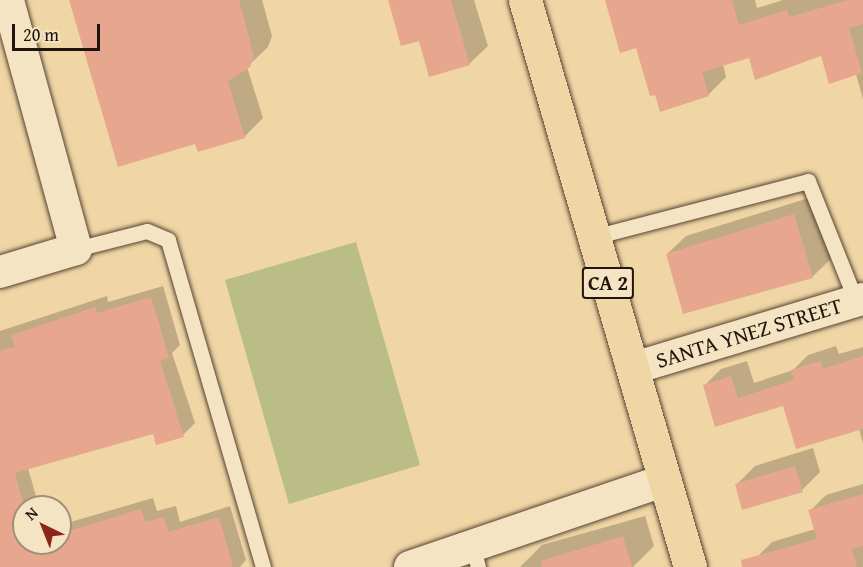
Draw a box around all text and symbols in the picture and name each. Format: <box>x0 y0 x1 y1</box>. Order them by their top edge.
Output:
scale bar <box>15 12 104 50</box>
text: 20 m <box>23 21 59 48</box>
road number: CA 2 <box>581 265 635 301</box>
street label: SANTA YNEZ STREET <box>653 292 845 374</box>
north arrow <box>12 495 72 555</box>
text: N <box>19 501 43 526</box>

